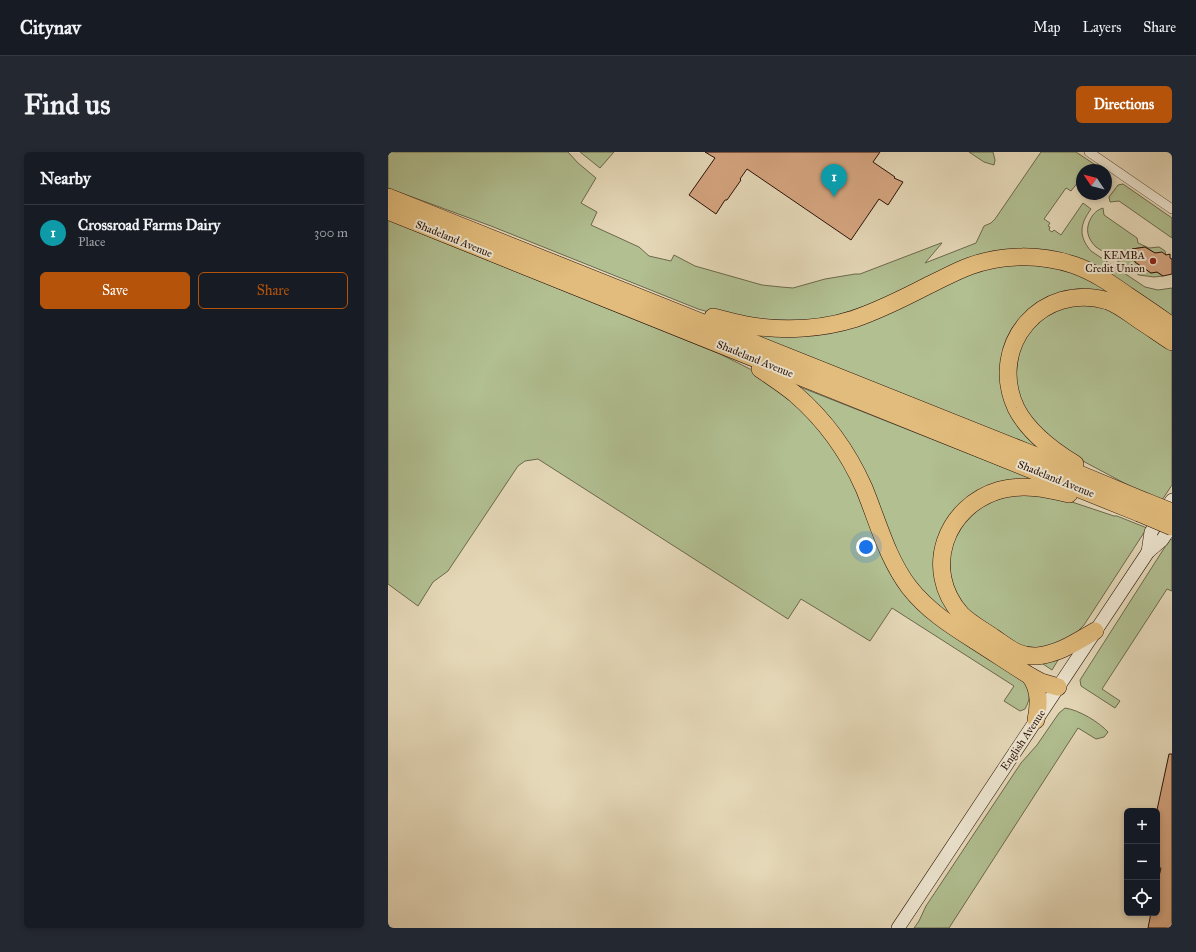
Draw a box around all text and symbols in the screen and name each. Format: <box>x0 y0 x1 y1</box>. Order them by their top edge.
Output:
text: Citynav <box>20 16 81 39</box>
text: Map <box>1033 19 1061 36</box>
text: Layers <box>1083 19 1121 36</box>
text: Share <box>1143 19 1176 36</box>
button: Directions <box>1076 86 1172 123</box>
text: Find us <box>24 87 110 122</box>
pin: 1 <box>821 164 847 197</box>
north arrow <box>1076 164 1112 200</box>
text: Nearby <box>40 168 91 189</box>
text: Crossroad Farms Dairy <box>78 216 220 234</box>
street label: Shadeland Avenue <box>414 218 495 260</box>
text: 1 <box>50 225 56 241</box>
text: 300 m <box>314 225 348 241</box>
text: Place <box>78 234 105 250</box>
place label: KEMBA Credit Union <box>1085 249 1146 275</box>
marker: KEMBA Credit Union <box>1148 256 1158 266</box>
button: Save <box>40 272 190 309</box>
button: Share <box>198 272 348 309</box>
street label: Shadeland Avenue <box>715 338 796 380</box>
street label: Shadeland Avenue <box>1016 458 1097 500</box>
your location <box>856 537 876 557</box>
street label: English Avenue <box>998 707 1048 773</box>
map controls <box>1124 808 1160 916</box>
button: + <box>1124 808 1160 844</box>
button: − <box>1124 844 1160 880</box>
button: locate <box>1124 880 1160 916</box>

